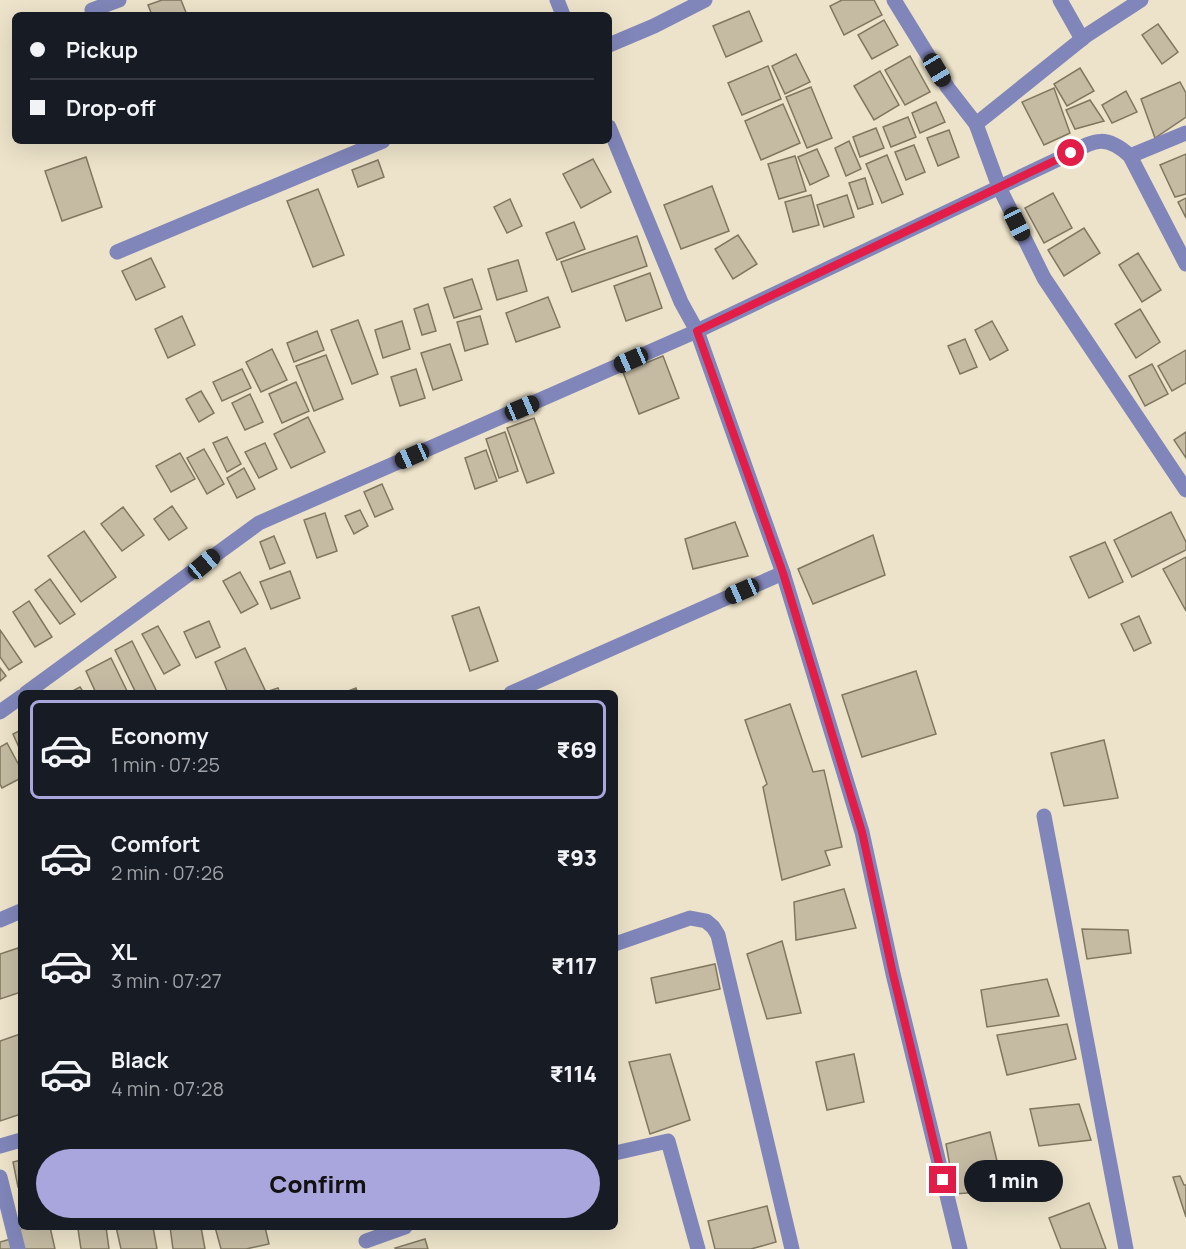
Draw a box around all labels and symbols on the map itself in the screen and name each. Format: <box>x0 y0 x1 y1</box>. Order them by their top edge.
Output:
car <box>920 50 954 90</box>
route start <box>1057 139 1084 166</box>
car <box>1001 204 1033 244</box>
car <box>611 344 651 376</box>
car <box>502 393 542 423</box>
car <box>392 440 432 472</box>
car <box>184 546 224 582</box>
car <box>722 575 762 607</box>
callout: 1 min <box>964 1159 1063 1201</box>
route end <box>929 1166 956 1193</box>

